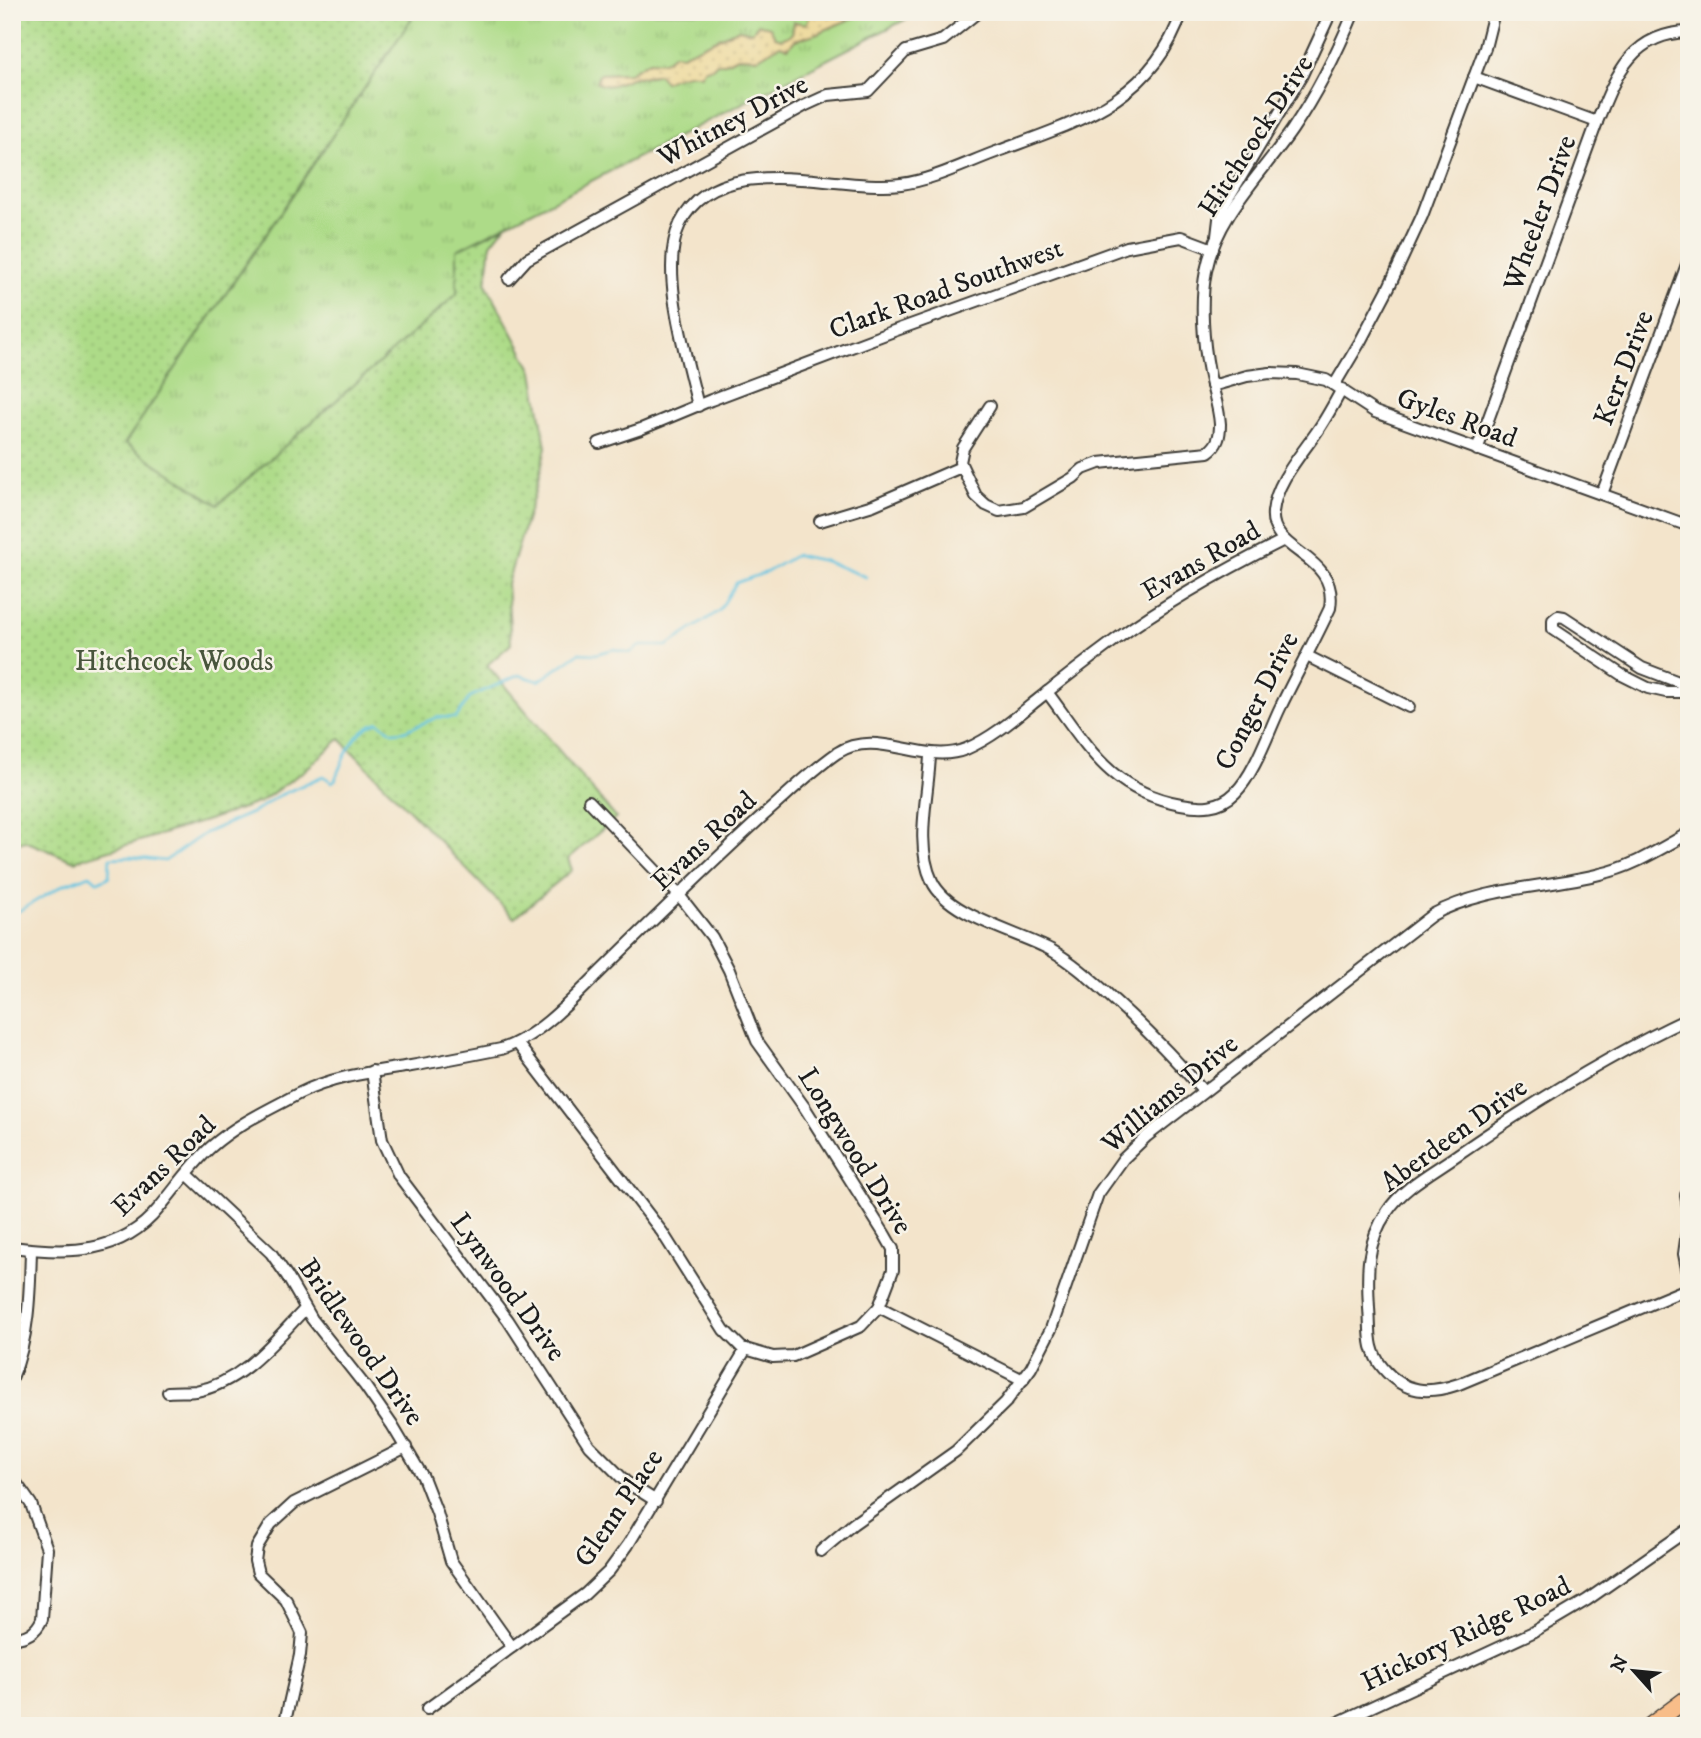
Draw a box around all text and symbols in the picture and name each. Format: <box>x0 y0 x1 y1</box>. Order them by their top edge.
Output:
street label: Hitchcock Drive <box>1191 48 1321 224</box>
street label: Whitney Drive <box>651 67 814 176</box>
street label: Wheeler Drive <box>1495 130 1584 296</box>
street label: Clark Road Southwest <box>824 230 1068 348</box>
street label: Kerr Drive <box>1586 306 1662 430</box>
street label: Gyles Road <box>1392 380 1522 456</box>
street label: Evans Road <box>1135 513 1267 609</box>
street label: Conger Drive <box>1207 626 1307 776</box>
park label: Hitchcock Woods <box>75 644 273 679</box>
street label: Evans Road <box>644 783 764 899</box>
street label: Williams Drive <box>1094 1027 1245 1162</box>
street label: Longwood Drive <box>790 1061 920 1241</box>
street label: Aberdeen Drive <box>1374 1070 1534 1200</box>
street label: Evans Road <box>105 1108 223 1224</box>
street label: Lynwood Drive <box>442 1206 574 1368</box>
street label: Bridlewood Drive <box>290 1251 432 1433</box>
street label: Glenn Place <box>567 1442 671 1574</box>
street label: Hickory Ridge Road <box>1356 1568 1576 1700</box>
north arrow <box>1600 1636 1670 1706</box>
text: N <box>1606 1651 1634 1676</box>

